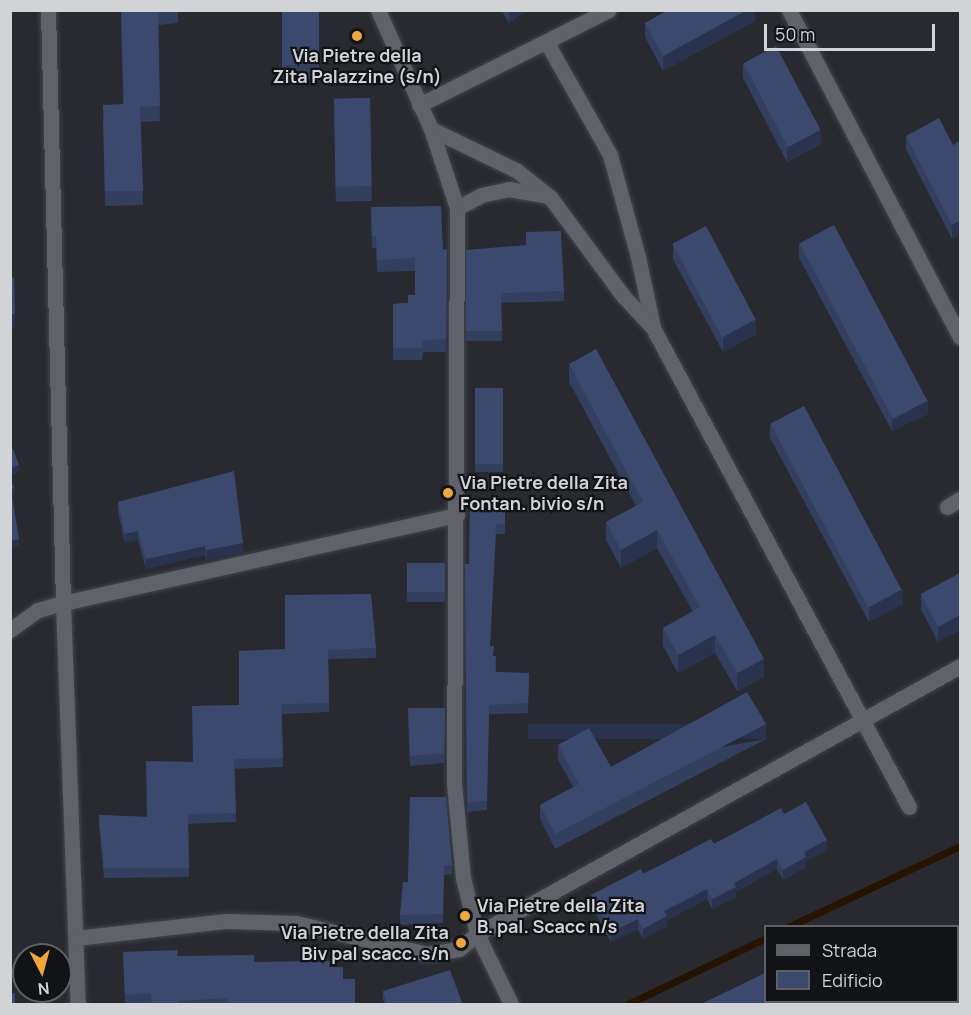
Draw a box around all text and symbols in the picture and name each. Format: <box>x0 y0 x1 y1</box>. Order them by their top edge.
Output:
scale bar <box>767 12 938 50</box>
text: 50 m <box>775 22 815 46</box>
marker: Via Pietre della Zita Palazzine (s/n) <box>350 29 364 43</box>
place label: Via Pietre della Zita Palazzine (s/n) <box>272 45 442 88</box>
place label: Via Pietre della Zita Fontan. bivio s/n <box>460 472 628 514</box>
marker: Via Pietre della Zita Fontan. bivio s/n <box>441 486 455 500</box>
place label: Via Pietre della Zita B. pal. Scacc n/s <box>477 895 645 938</box>
marker: Via Pietre della Zita B. pal. Scacc n/s <box>458 909 472 923</box>
place label: Via Pietre della Zita Biv pal scacc. s/n <box>281 922 449 964</box>
legend <box>764 925 959 1003</box>
marker: Via Pietre della Zita Biv pal scacc. s/n <box>454 936 468 950</box>
text: Strada <box>822 938 877 962</box>
north arrow <box>12 943 72 1003</box>
text: Edificio <box>822 968 883 992</box>
text: N <box>37 977 51 1000</box>

